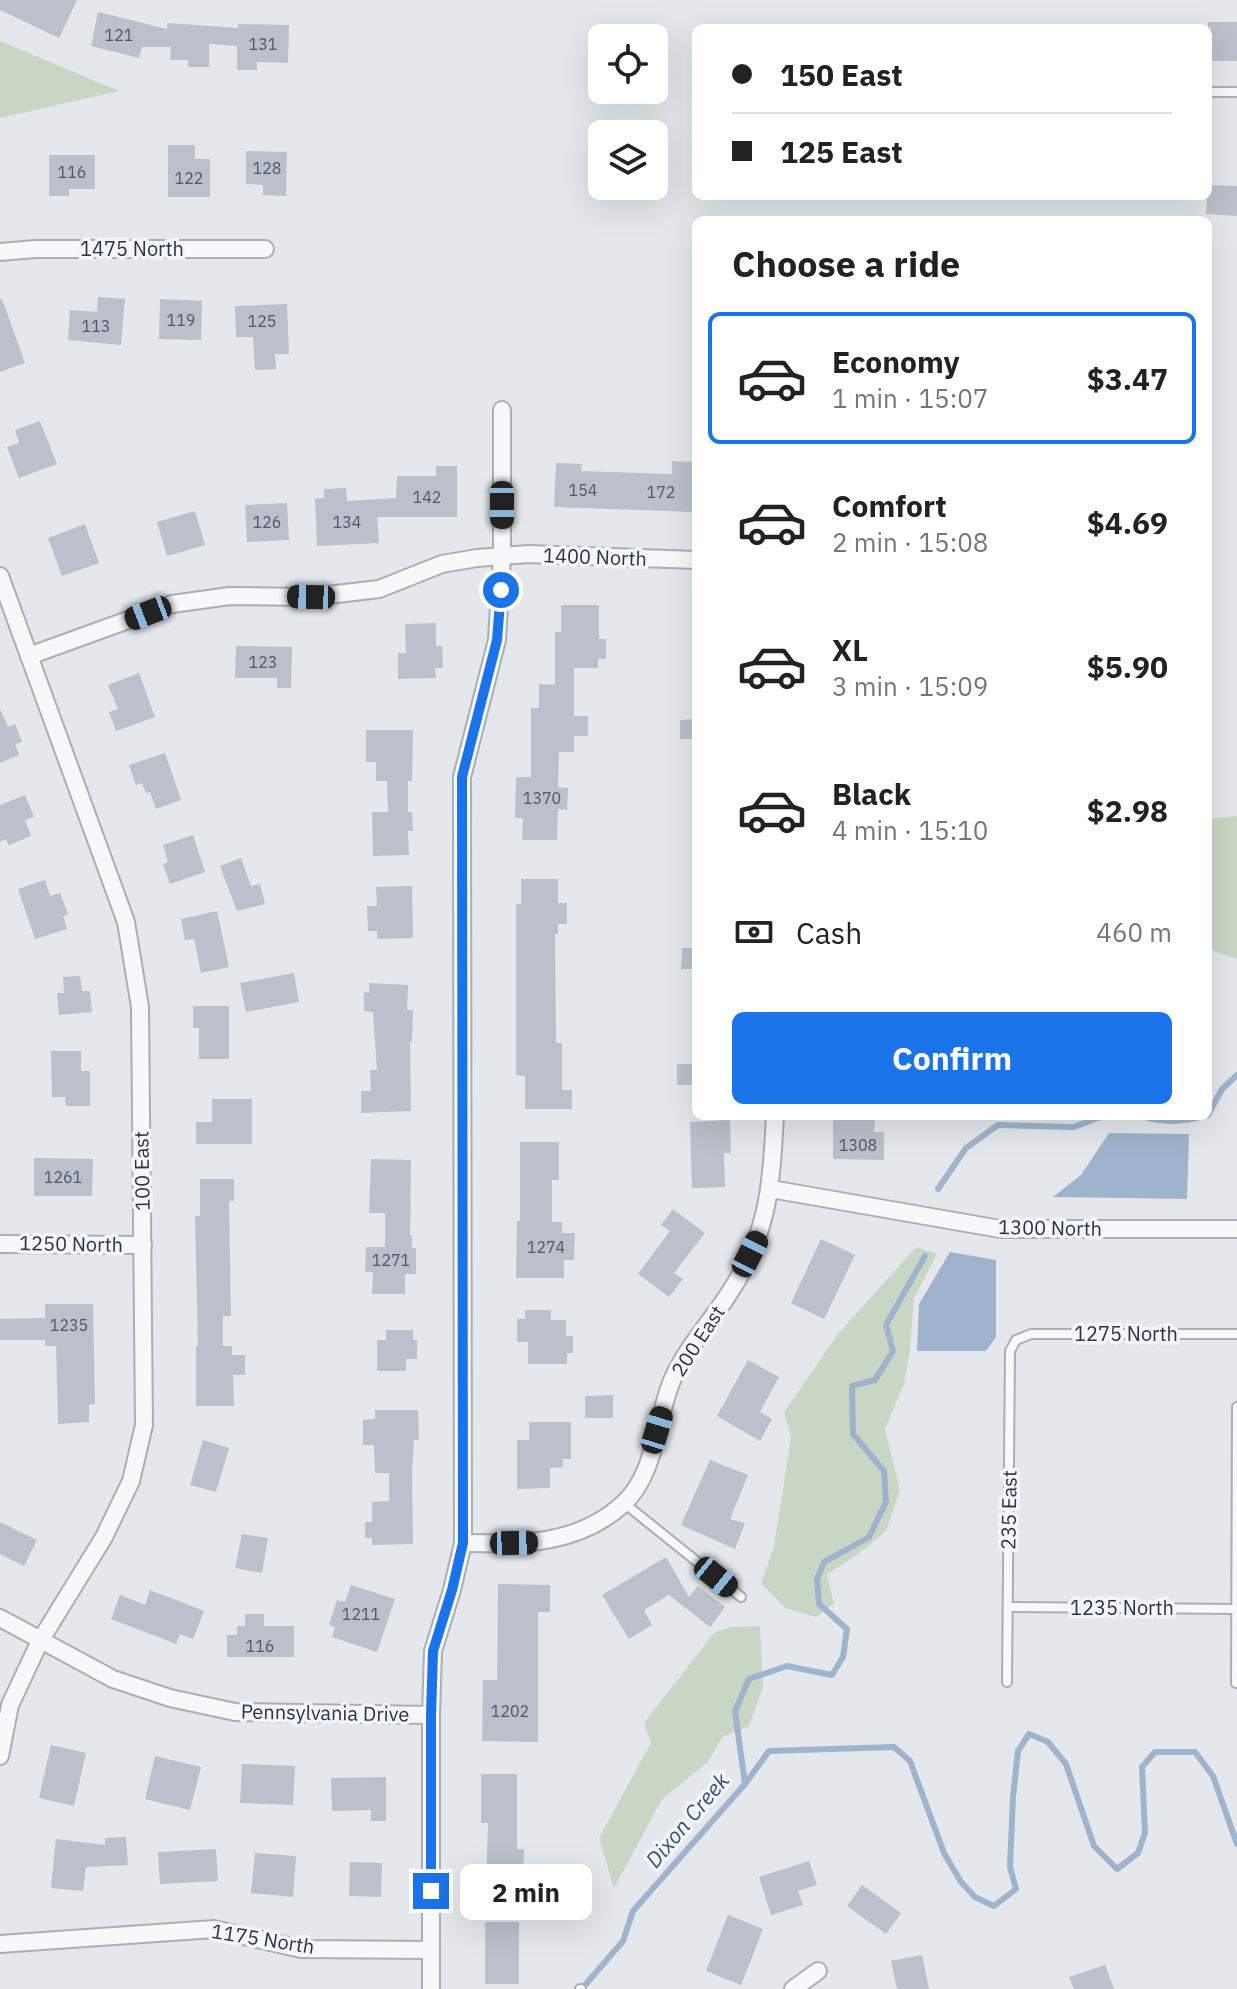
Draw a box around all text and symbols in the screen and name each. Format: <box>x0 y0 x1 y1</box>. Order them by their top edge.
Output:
map controls <box>588 24 668 200</box>
button: locate <box>588 24 668 104</box>
house number: 121 <box>105 25 133 45</box>
house number: 131 <box>249 34 277 54</box>
text: 150 East <box>780 55 903 94</box>
button: layers <box>588 120 668 200</box>
text: 125 East <box>780 132 903 171</box>
house number: 128 <box>253 158 281 178</box>
house number: 116 <box>58 162 86 182</box>
house number: 122 <box>175 168 203 188</box>
street label: 1475 North <box>80 235 184 262</box>
text: Choose a ride <box>732 240 960 287</box>
house number: 119 <box>167 310 195 330</box>
house number: 125 <box>248 311 276 331</box>
house number: 113 <box>82 316 110 336</box>
icon: car <box>736 342 808 414</box>
text: Economy <box>832 342 960 381</box>
text: $3.47 <box>1087 359 1168 398</box>
text: 1 min · 15:07 <box>832 381 988 415</box>
house number: 154 <box>569 480 597 500</box>
car <box>490 481 514 529</box>
house number: 172 <box>647 482 675 502</box>
icon: car <box>736 486 808 558</box>
text: Comfort <box>832 486 947 525</box>
house number: 142 <box>413 487 441 507</box>
text: $4.69 <box>1087 503 1168 542</box>
house number: 126 <box>253 512 281 532</box>
house number: 134 <box>333 512 361 532</box>
text: 2 min · 15:08 <box>832 525 988 559</box>
street label: 1400 North <box>543 541 647 572</box>
route start <box>483 572 519 608</box>
car <box>287 585 335 609</box>
car <box>121 593 175 633</box>
icon: car <box>736 630 808 702</box>
text: XL <box>832 630 868 669</box>
text: $5.90 <box>1087 647 1168 686</box>
house number: 123 <box>249 652 277 672</box>
text: 3 min · 15:09 <box>832 669 988 703</box>
icon: car <box>736 774 808 846</box>
text: Black <box>832 774 911 813</box>
house number: 1370 <box>523 788 561 808</box>
text: $2.98 <box>1087 791 1168 830</box>
text: 4 min · 15:10 <box>832 813 988 847</box>
icon: cash <box>732 910 776 954</box>
text: Cash <box>796 913 862 952</box>
text: 460 m <box>1096 915 1172 949</box>
button: Confirm <box>732 1012 1172 1104</box>
street label: 100 East <box>127 1131 156 1211</box>
house number: 1308 <box>839 1135 877 1155</box>
house number: 1261 <box>44 1167 82 1187</box>
street label: 1300 North <box>998 1213 1102 1242</box>
car <box>728 1227 772 1281</box>
street label: 1250 North <box>19 1229 123 1258</box>
house number: 1274 <box>527 1237 565 1257</box>
house number: 1271 <box>372 1250 410 1270</box>
street label: 200 East <box>665 1300 731 1381</box>
house number: 1235 <box>50 1315 88 1335</box>
street label: 1275 North <box>1074 1320 1178 1347</box>
car <box>639 1404 675 1456</box>
street label: 235 East <box>994 1470 1023 1550</box>
car <box>490 1531 538 1555</box>
car <box>690 1553 742 1601</box>
street label: 1235 North <box>1070 1594 1174 1621</box>
house number: 1211 <box>342 1604 380 1624</box>
house number: 116 <box>246 1636 274 1656</box>
street label: Pennsylvania Drive <box>241 1698 410 1727</box>
house number: 1202 <box>491 1701 529 1721</box>
water label: Dixon Creek <box>638 1766 735 1873</box>
callout: 2 min <box>459 1863 591 1919</box>
route end <box>413 1873 449 1909</box>
text: 2 min <box>492 1875 560 1909</box>
street label: 1175 North <box>210 1917 316 1960</box>

